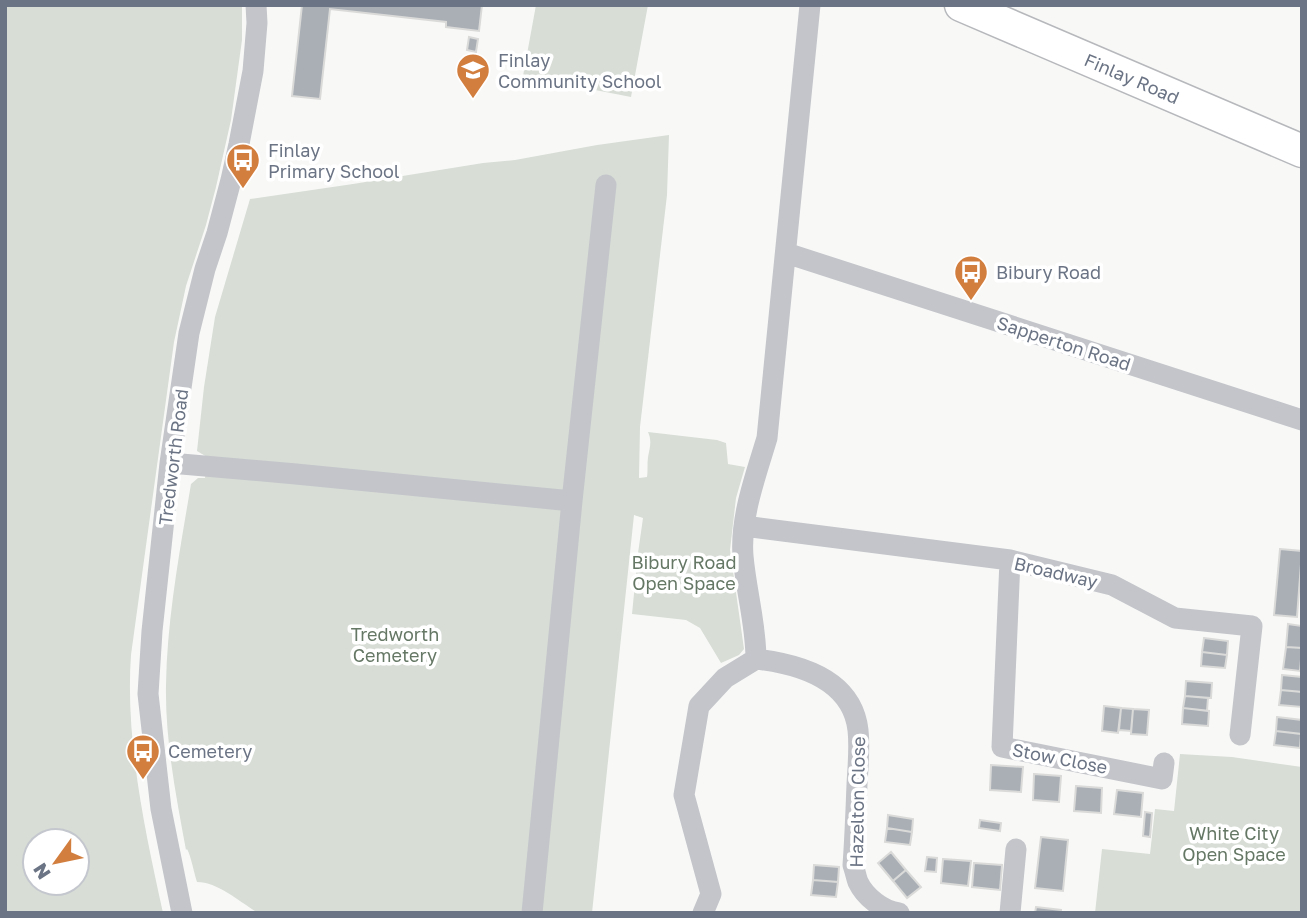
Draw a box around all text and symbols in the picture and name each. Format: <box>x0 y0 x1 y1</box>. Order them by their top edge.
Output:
street label: Finlay Road <box>1081 48 1183 108</box>
place label: Finlay Community School <box>498 49 662 92</box>
school or university icon: Finlay Community School <box>454 51 492 100</box>
place label: Finlay Primary School <box>268 139 400 182</box>
bus stop icon: Finlay Primary School <box>224 141 262 190</box>
bus stop icon: Bibury Road <box>952 253 990 302</box>
place label: Bibury Road <box>996 261 1101 283</box>
street label: Sapperton Road <box>994 311 1134 375</box>
street label: Tredworth Road <box>154 387 192 527</box>
park label: Bibury Road Open Space <box>631 551 737 594</box>
street label: Broadway <box>1012 552 1100 592</box>
park label: Tredworth Cemetery <box>351 623 439 666</box>
bus stop icon: Cemetery <box>124 732 162 781</box>
street label: Hazelton Close <box>845 736 869 868</box>
street label: Stow Close <box>1010 738 1110 778</box>
place label: Cemetery <box>168 740 252 762</box>
park label: White City Open Space <box>1182 822 1286 865</box>
north arrow <box>21 827 91 897</box>
text: N <box>28 859 55 884</box>

